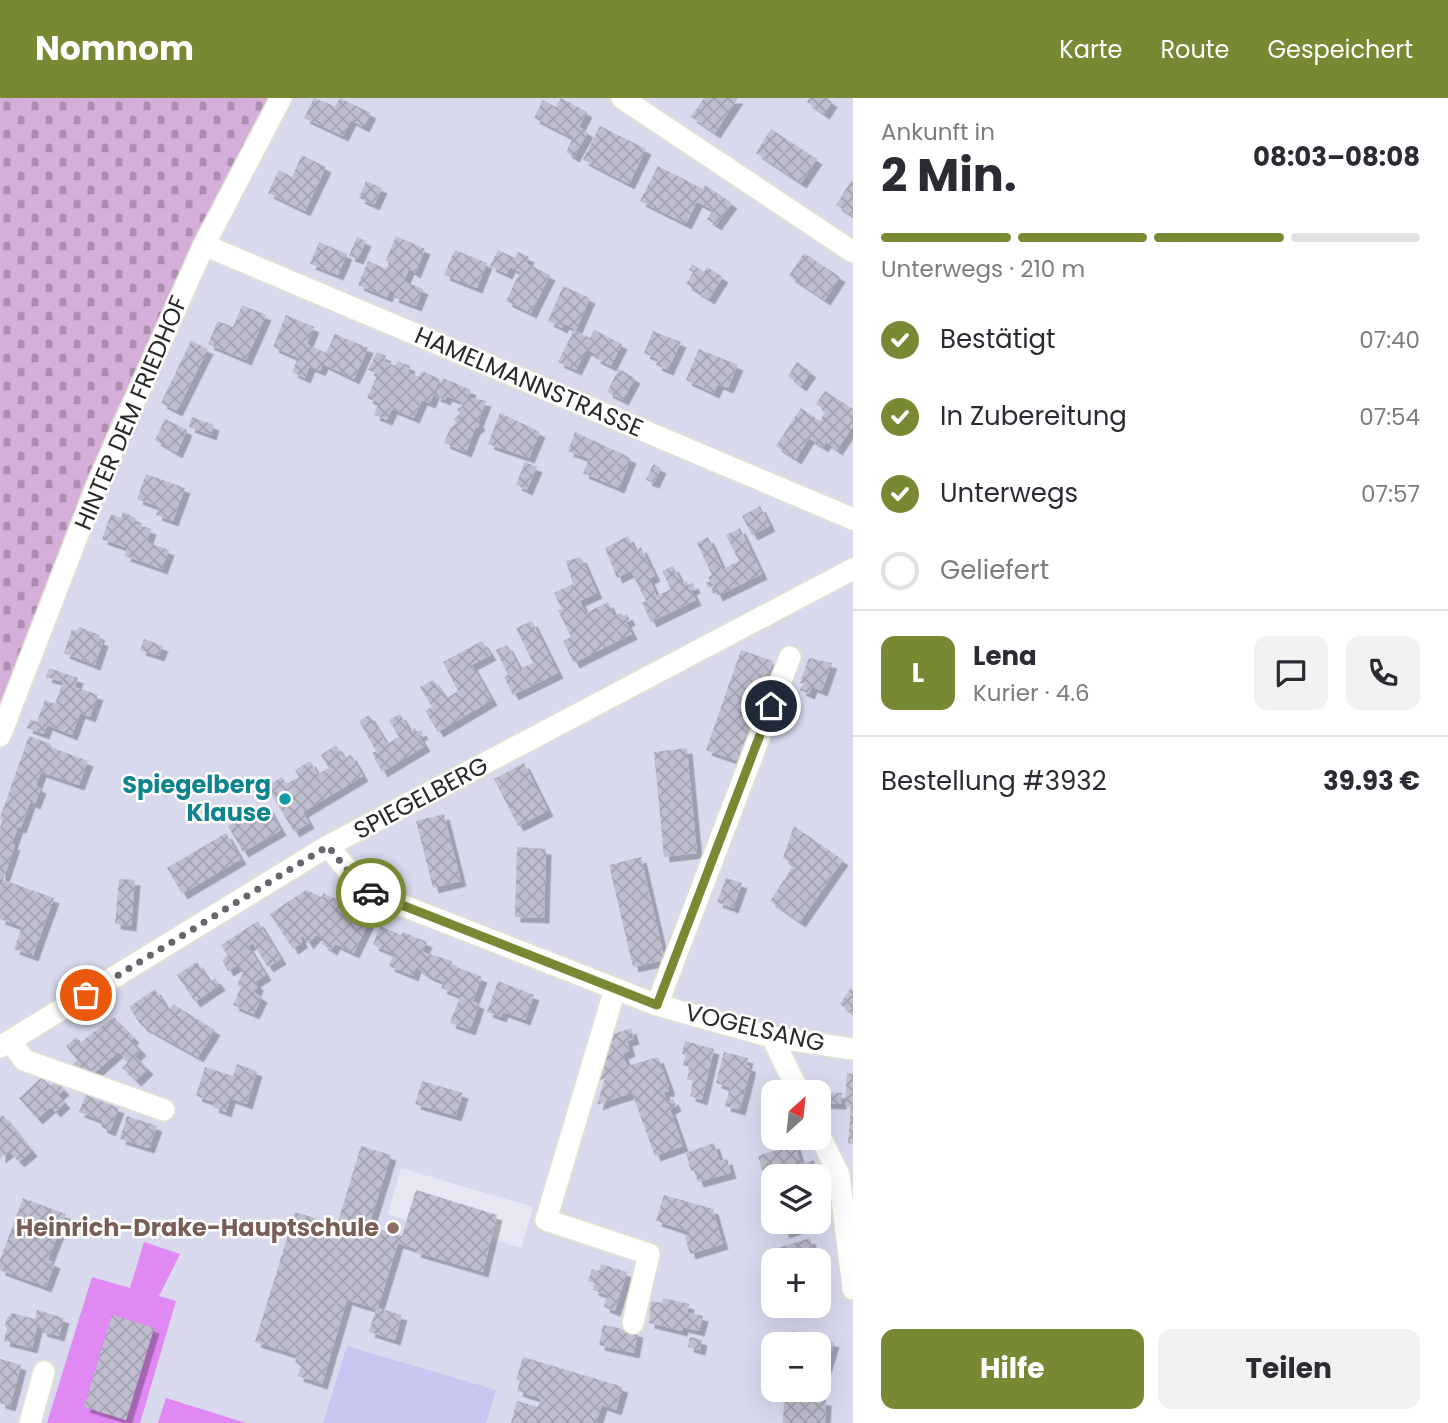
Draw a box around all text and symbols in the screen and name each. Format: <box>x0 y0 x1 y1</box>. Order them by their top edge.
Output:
text: Nomnom <box>35 25 194 72</box>
text: Karte <box>1059 33 1122 66</box>
text: Route <box>1160 33 1229 66</box>
text: Gespeichert <box>1267 33 1413 66</box>
text: Ankunft in <box>881 116 995 148</box>
text: 08:03–08:08 <box>1253 139 1420 175</box>
text: 2 Min. <box>881 143 1017 207</box>
text: Unterwegs · 210 m <box>881 253 1085 285</box>
street label: HINTER DEM FRIEDHOF <box>66 291 195 535</box>
street label: HAMELMANNSTRASSE <box>410 318 648 445</box>
icon: check <box>881 321 919 359</box>
text: Bestätigt <box>940 321 1056 357</box>
text: 07:40 <box>1359 324 1420 356</box>
icon: check <box>881 398 919 436</box>
text: In Zubereitung <box>940 398 1127 434</box>
text: 07:54 <box>1359 401 1420 433</box>
icon: check <box>881 475 919 513</box>
text: Unterwegs <box>940 475 1078 511</box>
text: 07:57 <box>1361 478 1420 510</box>
text: Geliefert <box>940 552 1049 588</box>
button: chat <box>1254 636 1328 710</box>
button: phone <box>1346 636 1420 710</box>
text: Lena <box>973 638 1037 674</box>
text: L <box>912 655 924 691</box>
pin <box>741 676 801 736</box>
text: Kurier · 4.6 <box>973 677 1090 709</box>
icon: home <box>752 687 790 725</box>
street label: SPIEGELBERG <box>348 748 494 847</box>
text: Bestellung #3932 <box>881 763 1107 799</box>
text: 39.93 € <box>1323 763 1420 799</box>
place label: Spiegelberg Klause <box>122 768 271 829</box>
marker: Spiegelberg Klause <box>277 791 293 807</box>
courier <box>336 858 406 928</box>
icon: car <box>352 874 390 912</box>
pin <box>56 965 116 1025</box>
icon: bag <box>67 976 105 1014</box>
street label: VOGELSANG <box>682 995 828 1060</box>
north arrow <box>761 1080 831 1150</box>
map controls <box>761 1080 831 1402</box>
button: layers <box>761 1164 831 1234</box>
place label: Heinrich-Drake-Hauptschule <box>16 1211 379 1244</box>
marker: Heinrich-Drake-Hauptschule <box>385 1220 401 1236</box>
button: + <box>761 1248 831 1318</box>
button: Hilfe <box>881 1329 1144 1409</box>
button: Teilen <box>1158 1329 1420 1409</box>
button: − <box>761 1332 831 1402</box>

